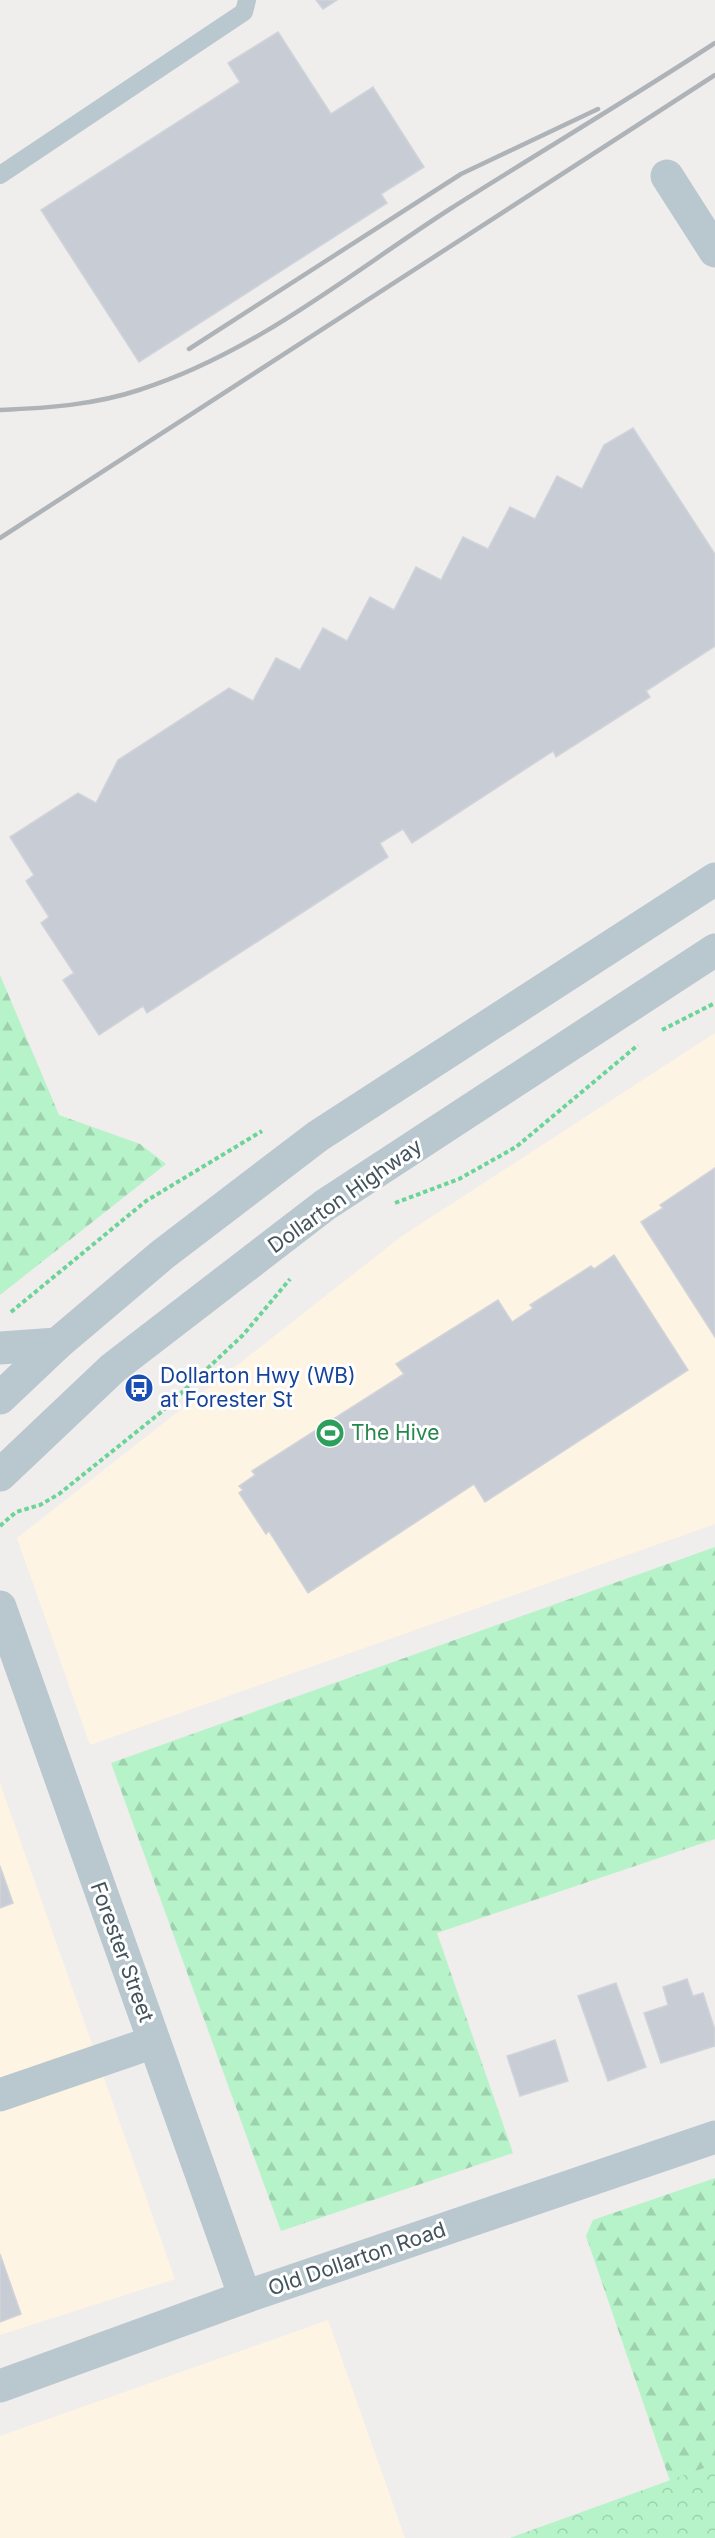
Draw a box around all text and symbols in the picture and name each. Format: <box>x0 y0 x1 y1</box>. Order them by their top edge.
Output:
street label: Dollarton Highway <box>263 1133 427 1258</box>
place label: Dollarton Hwy (WB) at Forester St <box>160 1363 356 1412</box>
bus stop icon: Dollarton Hwy (WB) at Forester St <box>123 1372 155 1404</box>
sports icon: The Hive <box>314 1417 346 1449</box>
place label: The Hive <box>351 1420 439 1445</box>
street label: Forester Street <box>86 1878 159 2025</box>
street label: Old Dollarton Road <box>265 2216 449 2301</box>

